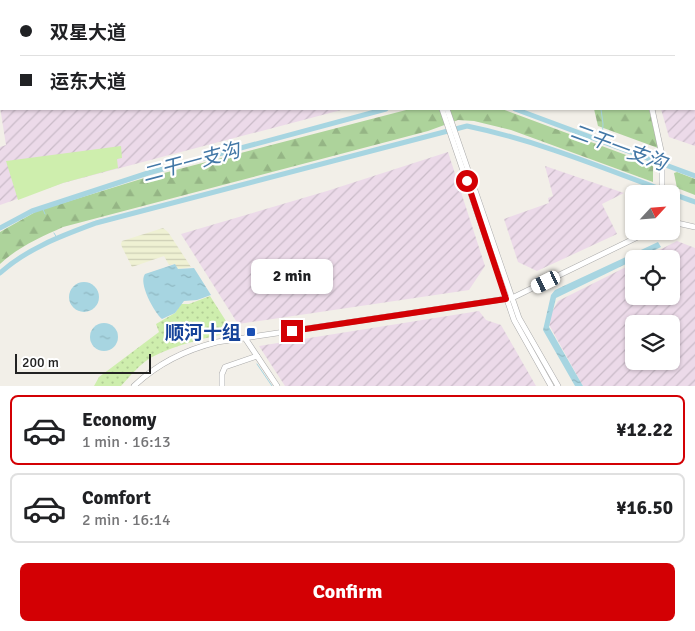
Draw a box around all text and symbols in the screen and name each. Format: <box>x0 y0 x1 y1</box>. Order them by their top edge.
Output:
text: 双星大道 <box>50 21 126 45</box>
text: 运东大道 <box>50 70 126 94</box>
water label: 二干一支沟 <box>568 119 672 177</box>
water label: 二干一支沟 <box>140 137 245 187</box>
route start <box>456 170 478 192</box>
north arrow <box>625 185 680 240</box>
map controls <box>625 185 680 370</box>
button: locate <box>625 250 680 305</box>
callout: 2 min <box>251 258 333 294</box>
text: 2 min <box>273 266 311 286</box>
car <box>529 269 562 295</box>
button: layers <box>625 315 680 370</box>
route end <box>281 320 303 342</box>
place label: 顺河十组 <box>165 321 241 345</box>
marker: 顺河十组 <box>245 326 257 338</box>
scale bar <box>15 351 151 374</box>
text: 200 m <box>22 354 59 371</box>
icon: car <box>22 408 67 453</box>
text: Economy <box>82 408 156 432</box>
text: ¥12.22 <box>616 418 673 442</box>
text: 1 min · 16:13 <box>82 432 171 452</box>
icon: car <box>22 486 67 531</box>
text: Comfort <box>82 486 151 510</box>
text: ¥16.50 <box>616 496 673 520</box>
text: 2 min · 16:14 <box>82 510 171 530</box>
button: Confirm <box>20 563 675 621</box>

